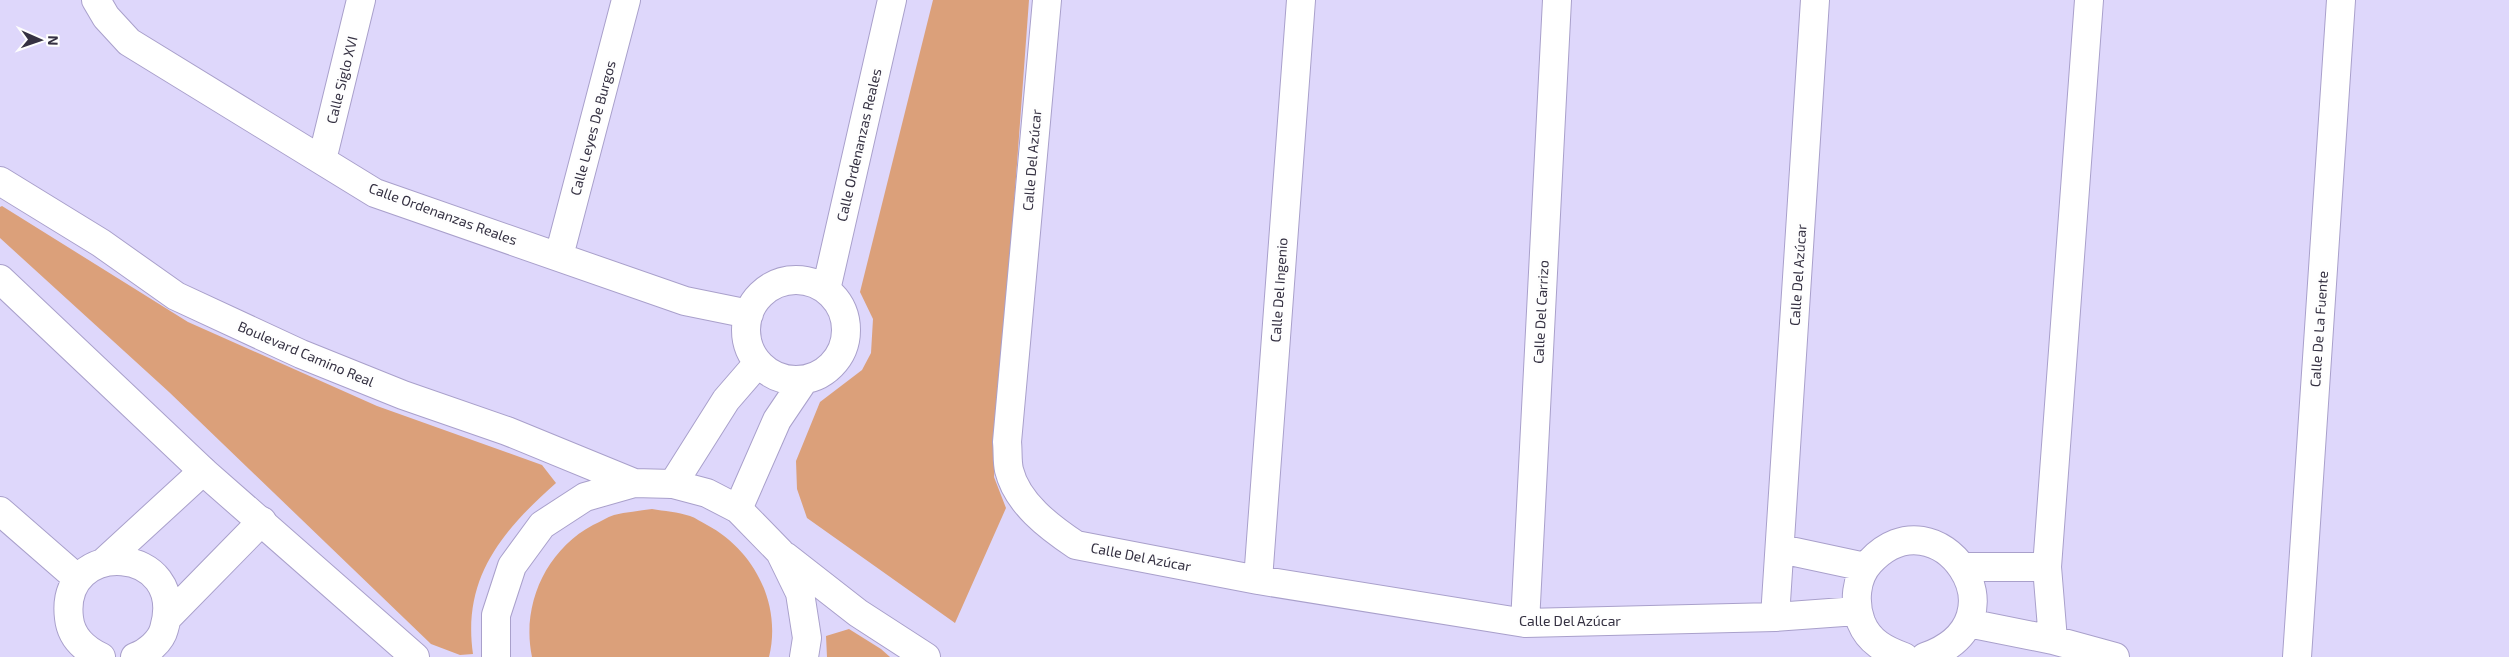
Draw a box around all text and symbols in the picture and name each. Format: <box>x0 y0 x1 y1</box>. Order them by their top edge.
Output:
north arrow <box>15 15 65 65</box>
street label: Calle Siglo XVI <box>322 34 361 125</box>
text: N <box>45 35 62 46</box>
street label: Calle Leyes De Burgos <box>566 58 619 197</box>
street label: Calle Ordenanzas Reales <box>833 67 884 223</box>
street label: Calle Del Azúcar <box>1019 108 1044 212</box>
street label: Calle Ordenanzas Reales <box>367 179 520 248</box>
street label: Calle Del Azúcar <box>1785 223 1810 326</box>
street label: Calle Del Ingenio <box>1266 237 1291 343</box>
street label: Calle Del Carrizo <box>1529 260 1552 364</box>
street label: Calle De La Fuente <box>2306 270 2331 388</box>
street label: Boulevard Camino Real <box>235 317 378 390</box>
street label: Calle Del Azúcar <box>1089 538 1193 575</box>
street label: Calle Del Azúcar <box>1519 612 1621 629</box>

